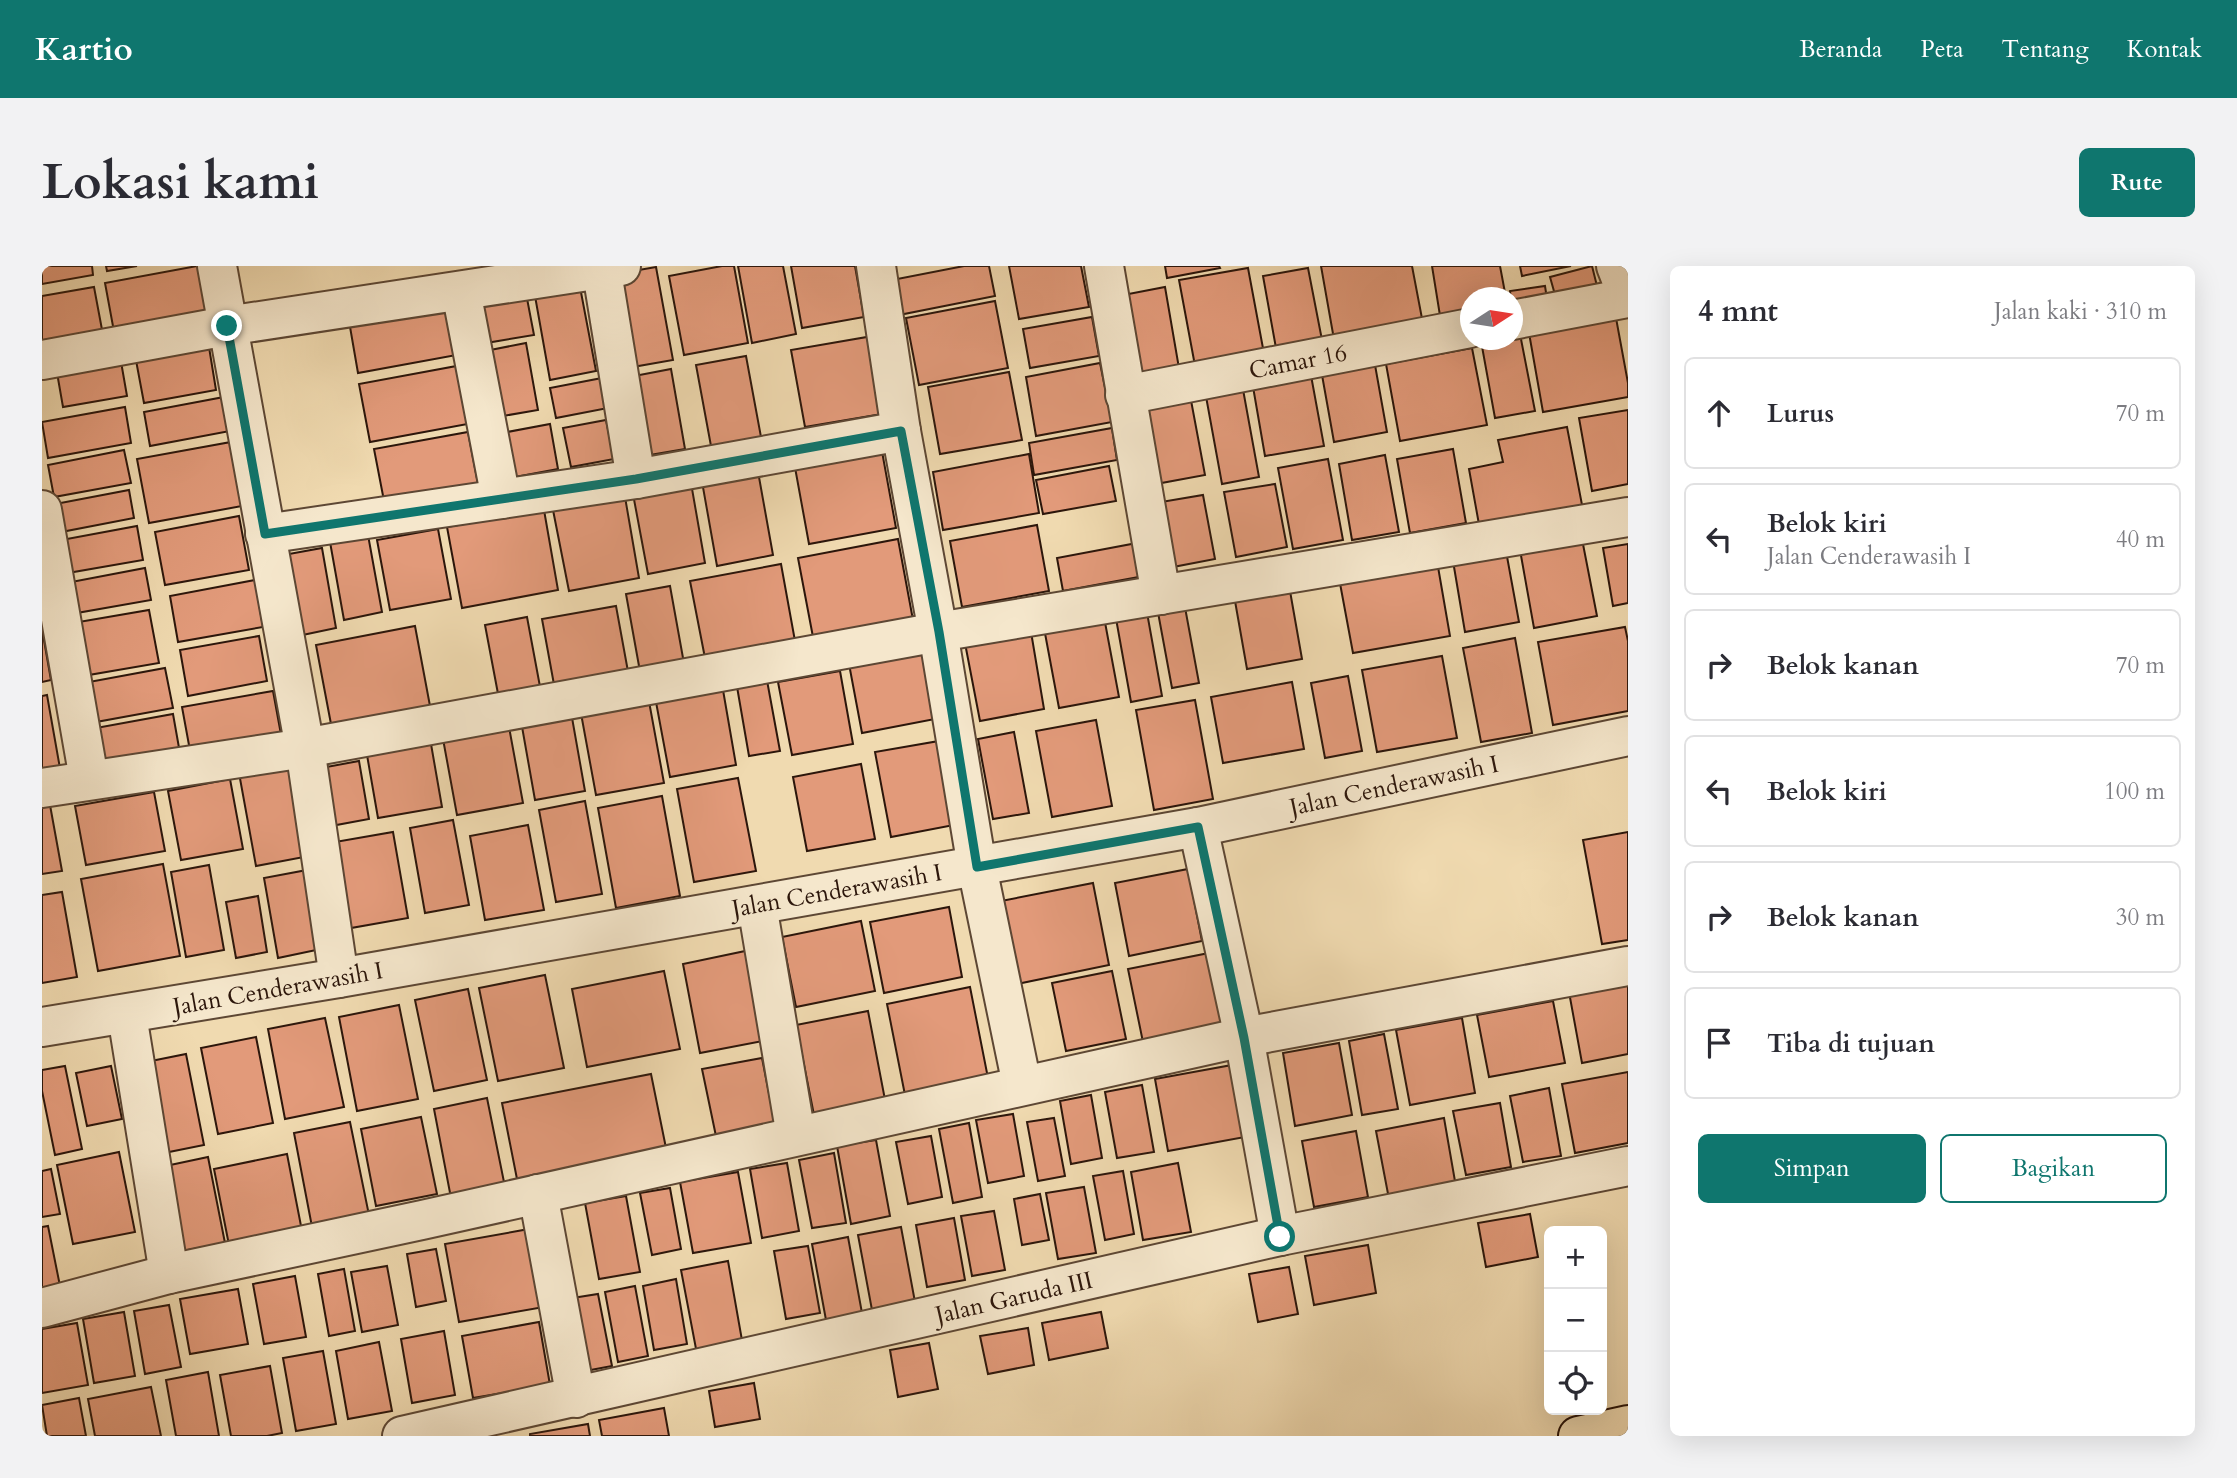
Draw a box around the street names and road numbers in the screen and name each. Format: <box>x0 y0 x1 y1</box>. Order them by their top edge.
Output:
street label: Camar 16 <box>1246 336 1350 388</box>
street label: Jalan Cenderawasih I <box>1283 748 1502 825</box>
street label: Jalan Cenderawasih I <box>726 856 945 926</box>
street label: Jalan Cenderawasih I <box>167 954 386 1024</box>
street label: Jalan Garuda III <box>929 1264 1096 1333</box>

